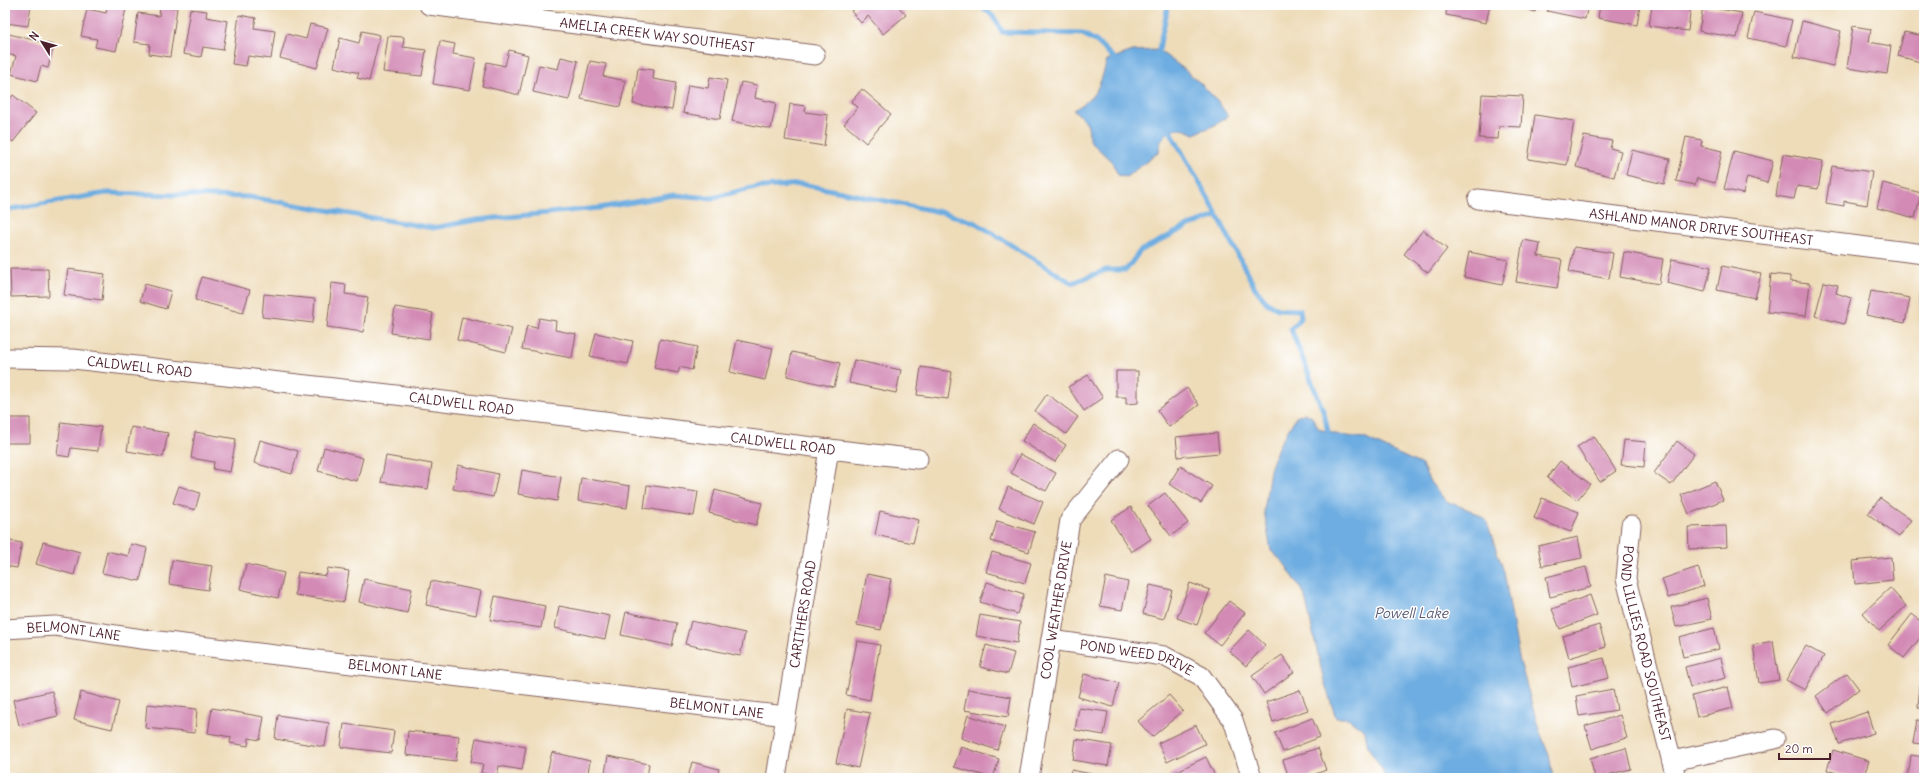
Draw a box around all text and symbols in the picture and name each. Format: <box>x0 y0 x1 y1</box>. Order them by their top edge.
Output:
street label: AMELIA CREEK WAY SOUTHEAST <box>559 14 756 56</box>
north arrow <box>22 22 62 62</box>
text: N <box>26 29 42 43</box>
street label: ASHLAND MANOR DRIVE SOUTHEAST <box>1588 205 1814 249</box>
street label: CALDWELL ROAD <box>86 353 193 381</box>
street label: CALDWELL ROAD <box>408 389 515 419</box>
street label: CALDWELL ROAD <box>729 429 836 459</box>
street label: COOL WEATHER DRIVE <box>1037 539 1076 681</box>
street label: POND LILLIES ROAD SOUTHEAST <box>1617 545 1675 744</box>
street label: CARITHERS ROAD <box>786 559 820 669</box>
water label: Powell Lake <box>1374 604 1450 622</box>
street label: BELMONT LANE <box>26 617 122 645</box>
street label: POND WEED DRIVE <box>1079 636 1197 680</box>
street label: BELMONT LANE <box>347 656 444 684</box>
street label: BELMONT LANE <box>669 694 765 722</box>
scale bar <box>1779 735 1830 761</box>
text: 20 m <box>1785 741 1813 756</box>

